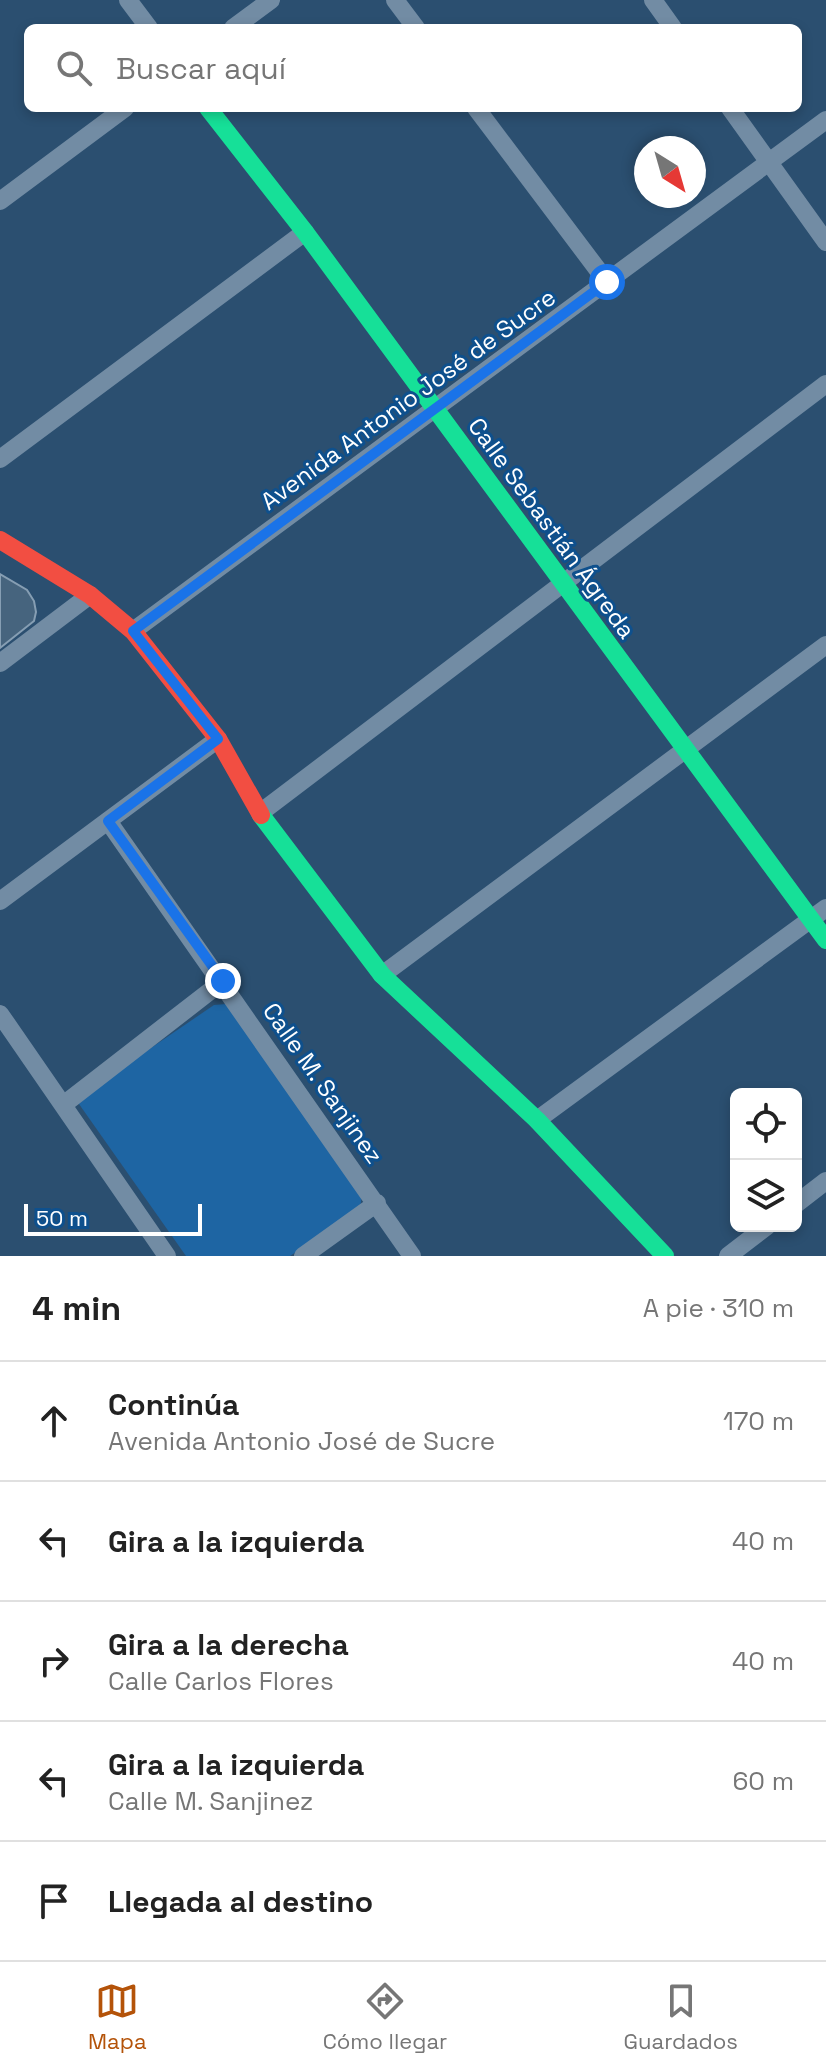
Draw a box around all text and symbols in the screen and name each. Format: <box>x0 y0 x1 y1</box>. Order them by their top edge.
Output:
search box <box>24 24 802 112</box>
icon: search <box>52 46 96 90</box>
text: Buscar aquí <box>116 49 286 88</box>
north arrow <box>634 136 706 208</box>
route start <box>589 264 625 300</box>
street label: Avenida Antonio José de Sucre <box>254 281 562 517</box>
street label: Calle Sebastián Ágreda <box>461 411 643 645</box>
route end <box>205 963 241 999</box>
street label: Calle M. Sanjinez <box>256 996 390 1170</box>
map controls <box>730 1088 802 1232</box>
button: locate <box>730 1088 802 1160</box>
button: layers <box>730 1160 802 1232</box>
scale bar <box>24 1200 202 1236</box>
text: 50 m <box>36 1204 88 1232</box>
text: 4 min <box>32 1287 121 1330</box>
text: A pie · 310 m <box>643 1291 794 1325</box>
text: Continúa <box>108 1385 239 1424</box>
icon: ahead <box>32 1399 76 1443</box>
text: 170 m <box>723 1404 794 1438</box>
text: Avenida Antonio José de Sucre <box>108 1424 495 1458</box>
icon: left <box>32 1519 76 1563</box>
text: Gira a la izquierda <box>108 1522 364 1561</box>
text: 40 m <box>732 1524 794 1558</box>
text: Gira a la derecha <box>108 1625 349 1664</box>
icon: right <box>32 1639 76 1683</box>
text: 40 m <box>732 1644 794 1678</box>
text: Calle Carlos Flores <box>108 1664 334 1698</box>
text: Gira a la izquierda <box>108 1745 364 1784</box>
icon: left <box>32 1759 76 1803</box>
text: 60 m <box>732 1764 794 1798</box>
text: Calle M. Sanjinez <box>108 1784 313 1818</box>
icon: arrive <box>32 1879 76 1923</box>
text: Llegada al destino <box>108 1882 373 1921</box>
tab: Mapa <box>88 1979 147 2055</box>
tab: Cómo llegar <box>323 1979 447 2055</box>
tab: Guardados <box>624 1979 738 2055</box>

